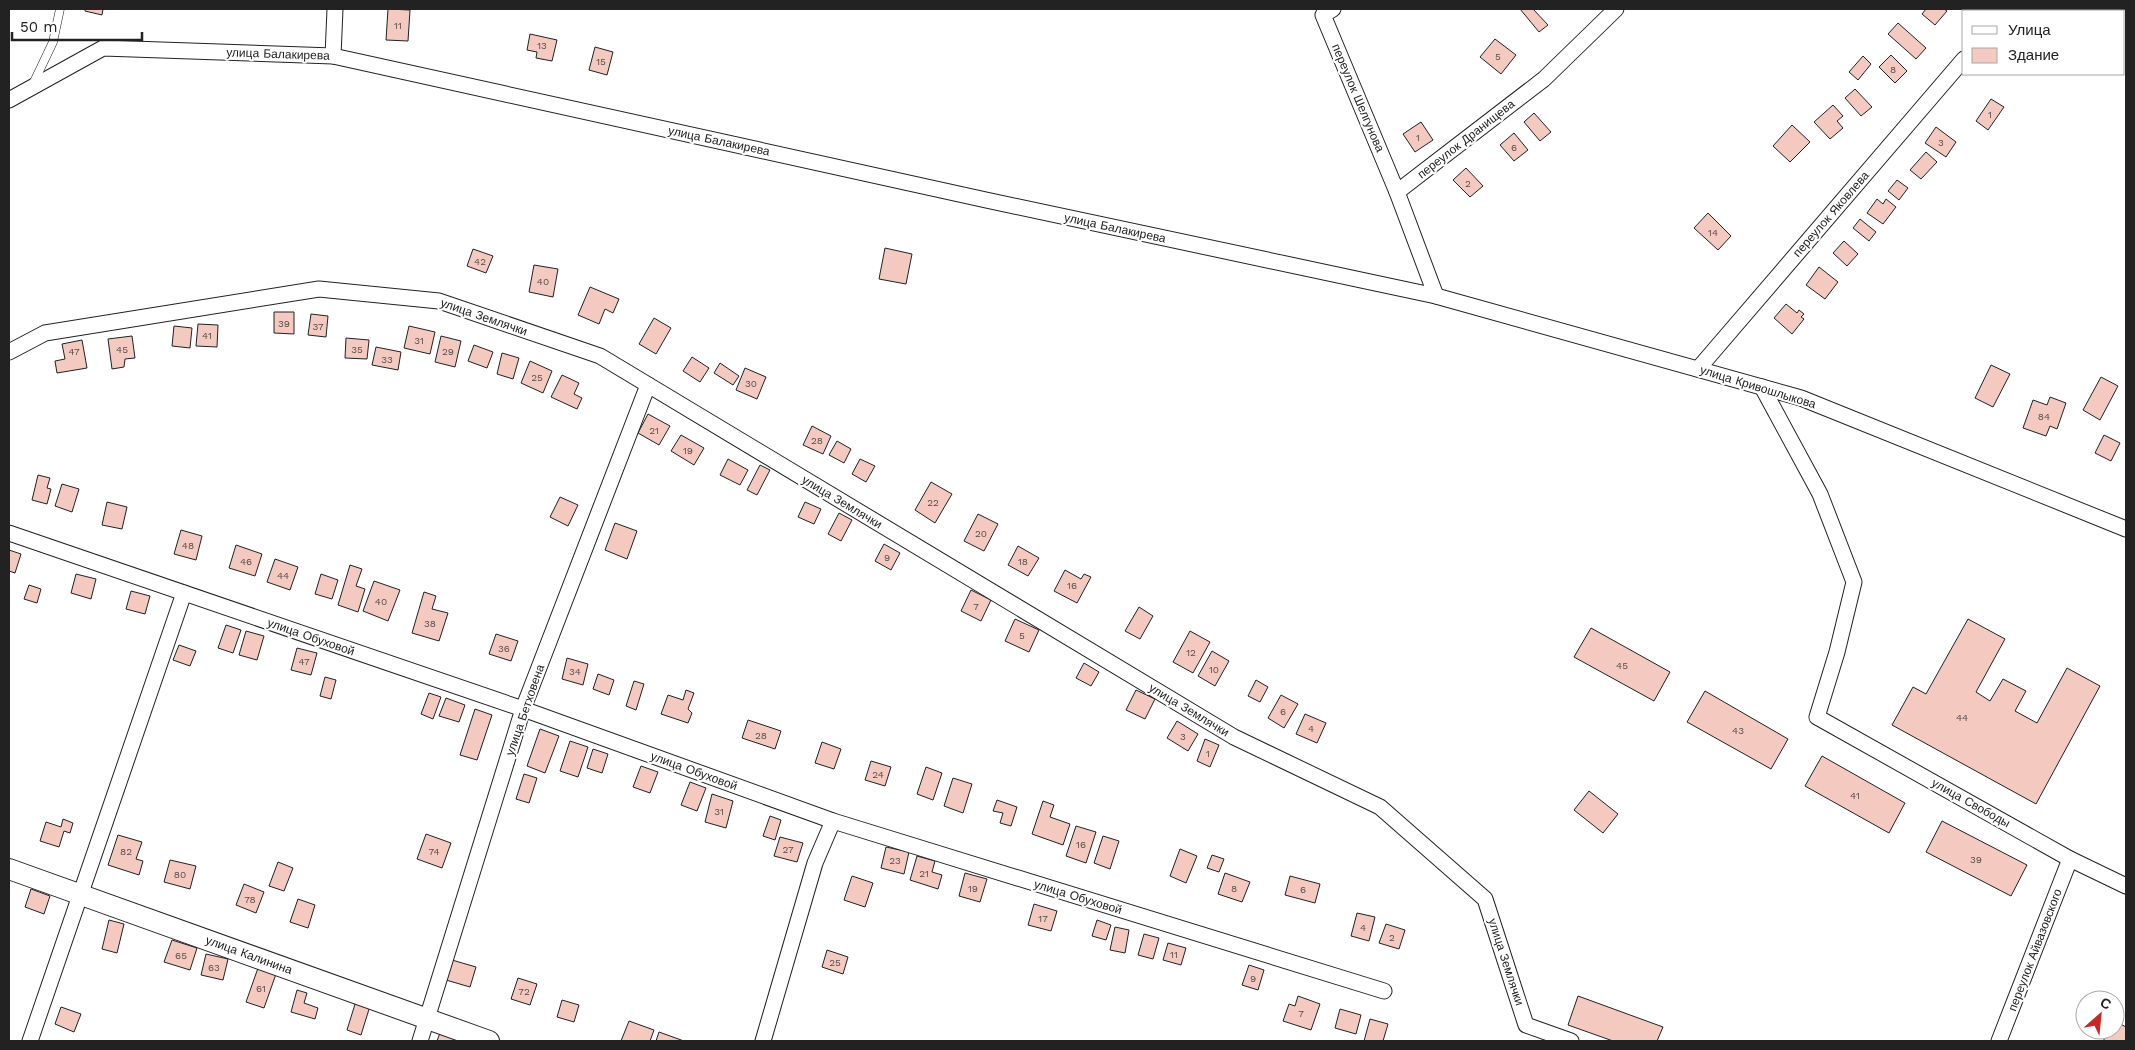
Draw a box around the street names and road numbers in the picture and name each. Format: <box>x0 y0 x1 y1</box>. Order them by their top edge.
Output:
street label: переулок Шелгунова <box>1329 42 1387 154</box>
street label: улица Балакирева <box>226 45 330 63</box>
street label: переулок Дранищева <box>1415 97 1518 181</box>
street label: улица Балакирева <box>667 123 771 159</box>
street label: переулок Яковлева <box>1790 168 1872 260</box>
street label: улица Балакирева <box>1063 210 1167 246</box>
street label: улица Землячки <box>439 296 529 338</box>
street label: улица Кривошлыкова <box>1698 363 1818 411</box>
street label: улица Землячки <box>799 473 885 531</box>
street label: улица Обуховой <box>266 616 356 658</box>
street label: улица Бетховена <box>503 662 547 757</box>
street label: улица Землячки <box>1146 681 1232 739</box>
street label: улица Обуховой <box>649 749 739 793</box>
street label: улица Свободы <box>1929 776 2013 830</box>
street label: улица Обуховой <box>1032 877 1124 917</box>
street label: переулок Айвазовского <box>2005 887 2065 1013</box>
street label: улица Землячки <box>1485 917 1527 1007</box>
street label: улица Калинина <box>204 933 294 977</box>

